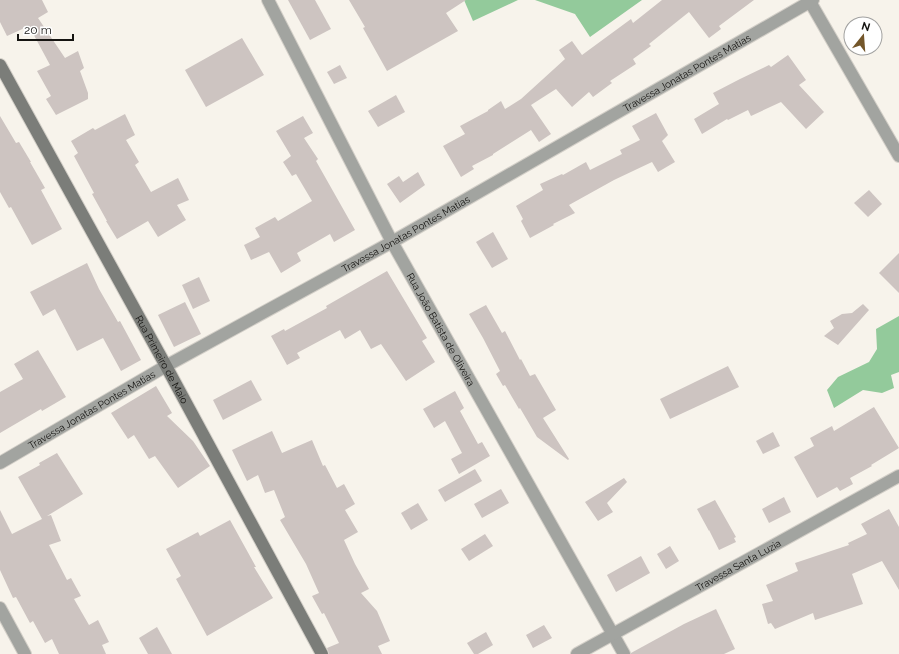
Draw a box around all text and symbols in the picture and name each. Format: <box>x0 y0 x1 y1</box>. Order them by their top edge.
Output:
scale bar <box>18 16 73 42</box>
north arrow <box>843 16 883 56</box>
text: N <box>860 19 872 34</box>
text: 20 m <box>24 23 52 37</box>
street label: Travessa Jonatas Pontes Matias <box>621 32 752 113</box>
street label: Travessa Jonatas Pontes Matias <box>340 193 472 274</box>
street label: Rua João Batista de Oliveira <box>405 271 477 388</box>
street label: Rua Primeiro de Maio <box>134 313 191 405</box>
street label: Travessa Jonatas Pontes Matias <box>26 368 157 451</box>
street label: Travessa Santa Luzia <box>693 537 783 593</box>

